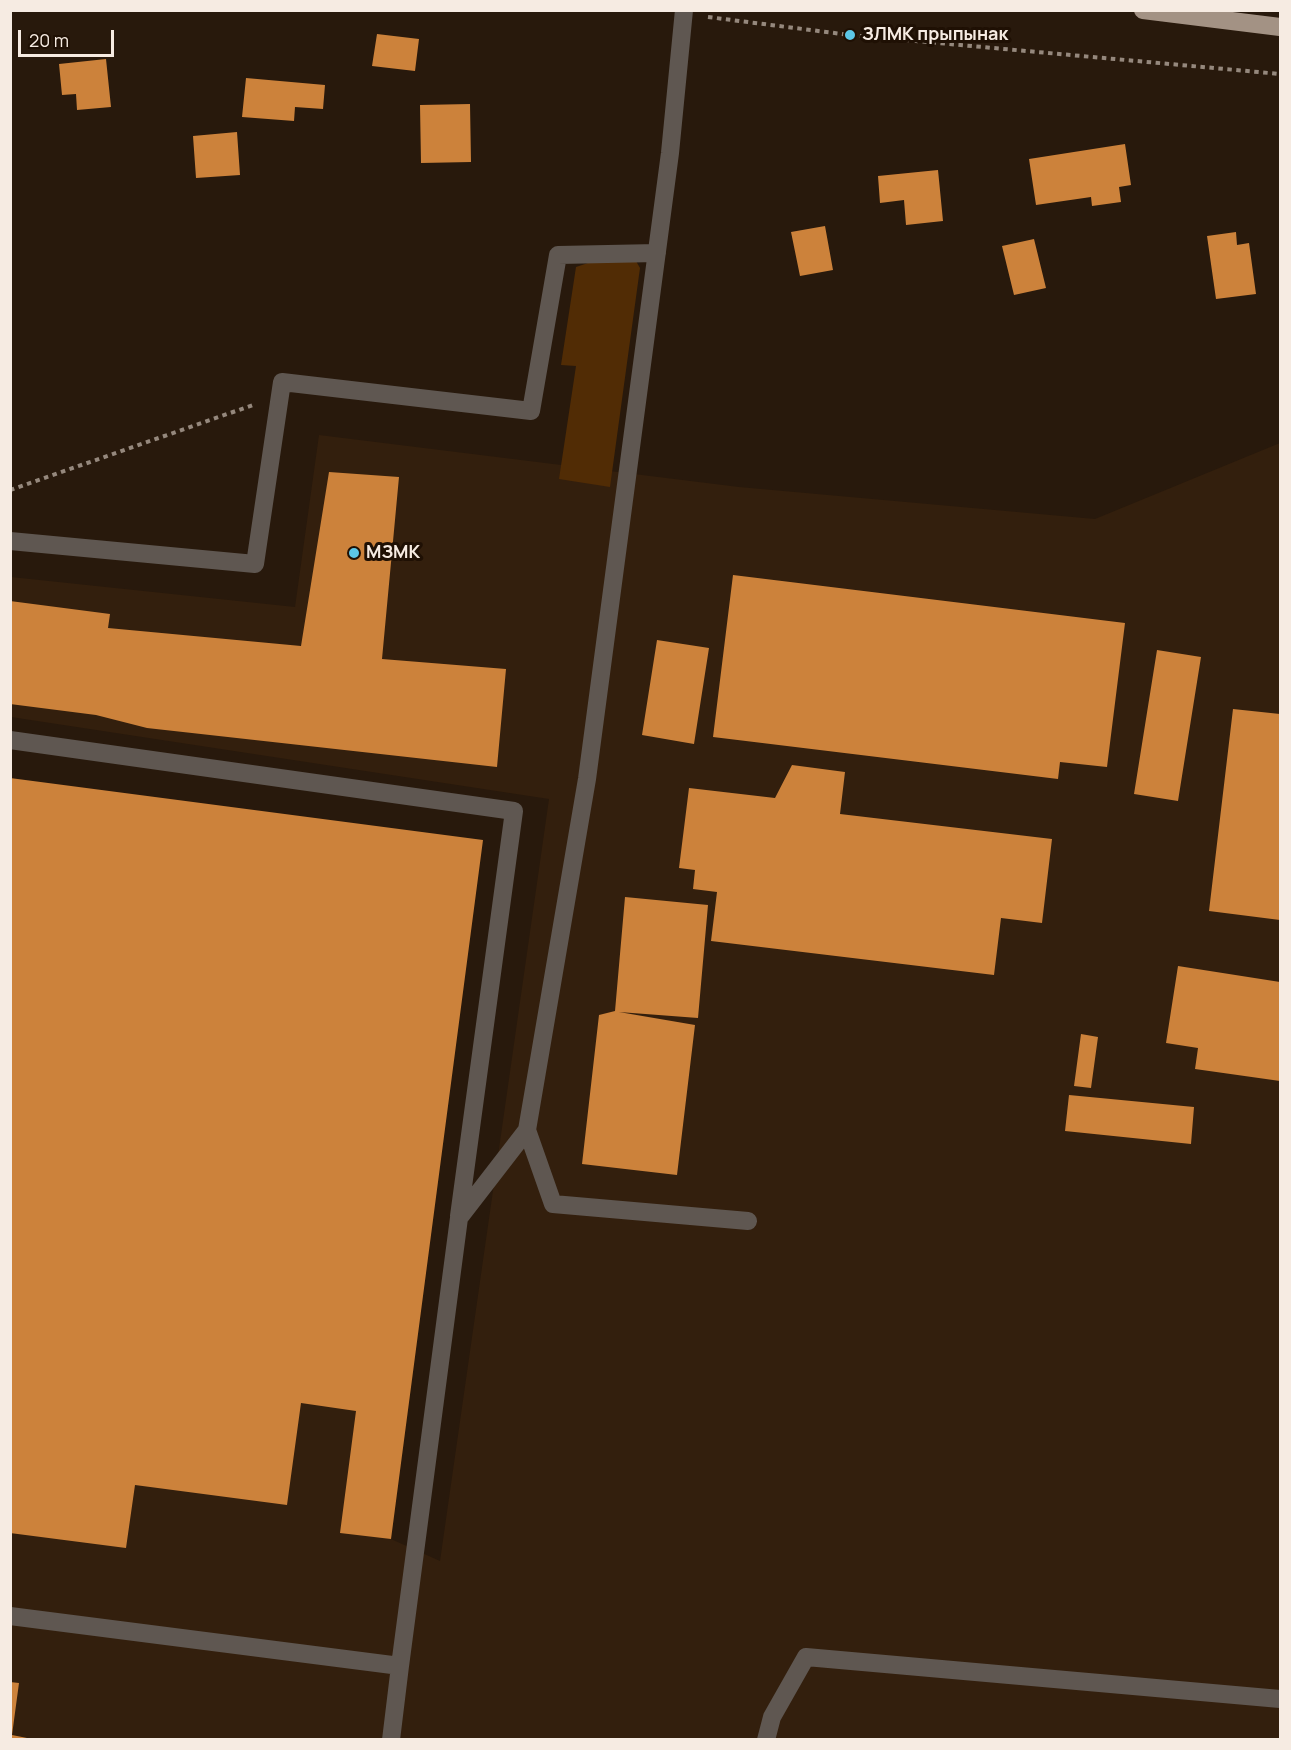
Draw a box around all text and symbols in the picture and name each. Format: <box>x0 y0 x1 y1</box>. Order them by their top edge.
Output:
scale bar <box>21 18 117 56</box>
place label: ЗЛМК прыпынак <box>862 24 1008 46</box>
text: 20 m <box>29 28 69 52</box>
marker: ЗЛМК прыпынак <box>843 28 857 42</box>
place label: МЗМК <box>366 542 420 564</box>
marker: МЗМК <box>347 546 361 560</box>

